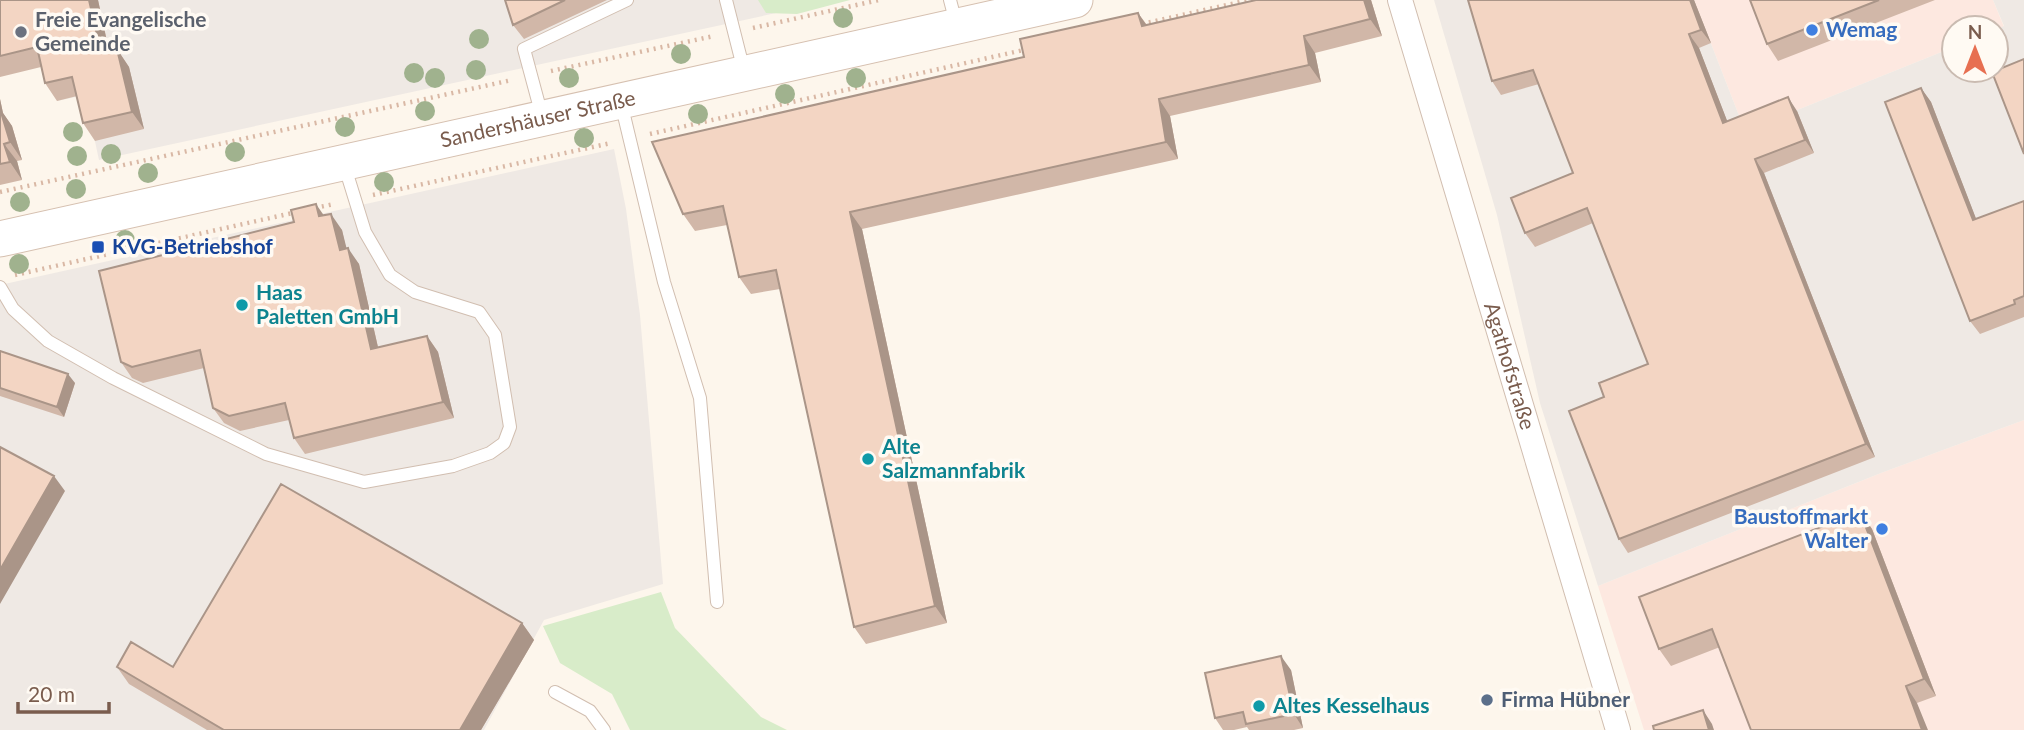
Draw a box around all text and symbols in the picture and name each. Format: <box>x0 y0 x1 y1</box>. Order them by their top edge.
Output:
place label: Freie Evangelische Gemeinde <box>35 6 207 55</box>
north arrow <box>1940 14 2010 84</box>
place label: Wemag <box>1826 16 1897 41</box>
text: N <box>1968 20 1982 43</box>
marker: Wemag <box>1804 22 1820 38</box>
marker: Freie Evangelische Gemeinde <box>13 24 29 40</box>
street label: Sandershäuser Straße <box>438 84 638 152</box>
place label: KVG-Betriebshof <box>112 233 273 258</box>
marker: KVG-Betriebshof <box>90 239 106 255</box>
place label: Haas Paletten GmbH <box>256 279 399 328</box>
marker: Haas Paletten GmbH <box>234 297 250 313</box>
street label: Agathofstraße <box>1480 299 1542 432</box>
place label: Alte Salzmannfabrik <box>881 433 1026 482</box>
marker: Alte Salzmannfabrik <box>860 451 876 467</box>
place label: Baustoffmarkt Walter <box>1734 503 1868 552</box>
marker: Baustoffmarkt Walter <box>1874 521 1890 537</box>
scale bar <box>18 670 108 714</box>
text: 20 m <box>28 681 75 706</box>
place label: Firma Hübner <box>1501 686 1630 711</box>
place label: Altes Kesselhaus <box>1272 692 1429 717</box>
marker: Firma Hübner <box>1479 692 1495 708</box>
marker: Altes Kesselhaus <box>1251 698 1267 714</box>

